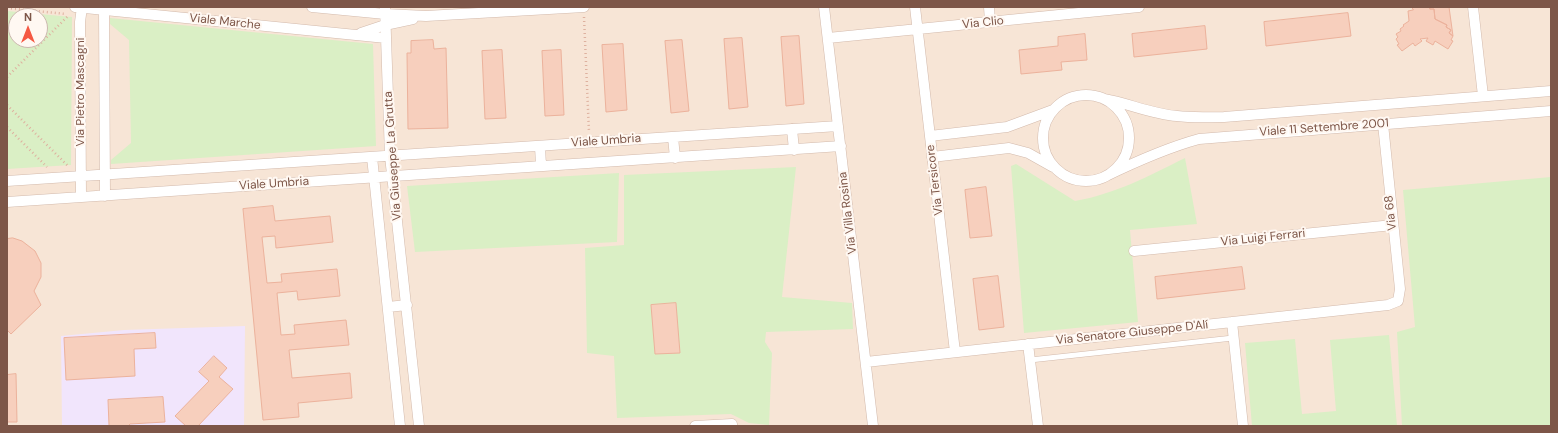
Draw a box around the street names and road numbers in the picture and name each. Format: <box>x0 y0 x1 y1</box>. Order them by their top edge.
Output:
street label: Viale Marche <box>189 11 261 33</box>
street label: Via Clio <box>961 14 1005 32</box>
street label: Via Pietro Mascagni <box>74 38 88 146</box>
street label: Via Giuseppe La Grutta <box>381 91 405 221</box>
street label: Viale 11 Settembre 2001 <box>1259 116 1389 140</box>
street label: Viale Umbria <box>571 131 641 151</box>
street label: Via Tersicore <box>924 144 946 216</box>
street label: Via Villa Rosina <box>836 171 860 255</box>
street label: Viale Umbria <box>239 174 309 194</box>
street label: Via 68 <box>1382 195 1400 231</box>
street label: Via Luigi Ferrari <box>1220 226 1306 250</box>
street label: Via Senatore Giuseppe D'Alí <box>1055 318 1209 348</box>

